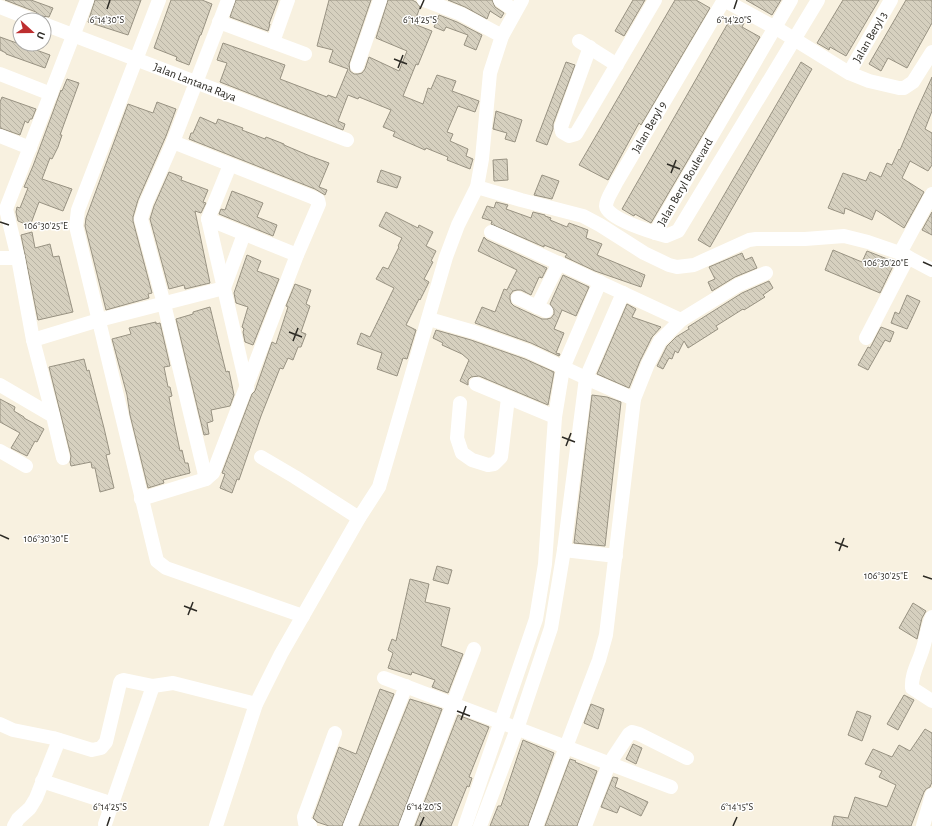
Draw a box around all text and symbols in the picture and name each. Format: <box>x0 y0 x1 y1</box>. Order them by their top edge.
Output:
street label: Jalan Beryl 3 <box>851 10 890 65</box>
north arrow <box>12 12 52 52</box>
text: 6°14'30"S <box>90 15 125 25</box>
text: 6°14'25"S <box>403 15 437 25</box>
text: 6°14'20"S <box>717 15 752 25</box>
text: U <box>34 30 47 41</box>
street label: Jalan Lantana Raya <box>152 61 238 104</box>
street label: Jalan Beryl 9 <box>630 99 670 155</box>
street label: Jalan Beryl Boulevard <box>655 136 716 228</box>
text: 106°30'25"E <box>24 221 68 231</box>
text: 106°30'20"E <box>864 258 909 268</box>
text: 106°30'30"E <box>24 534 68 544</box>
text: 106°30'25"E <box>864 571 908 581</box>
text: 6°14'25"S <box>93 802 127 812</box>
text: 6°14'20"S <box>407 802 442 812</box>
text: 6°14'15"S <box>721 802 754 812</box>

